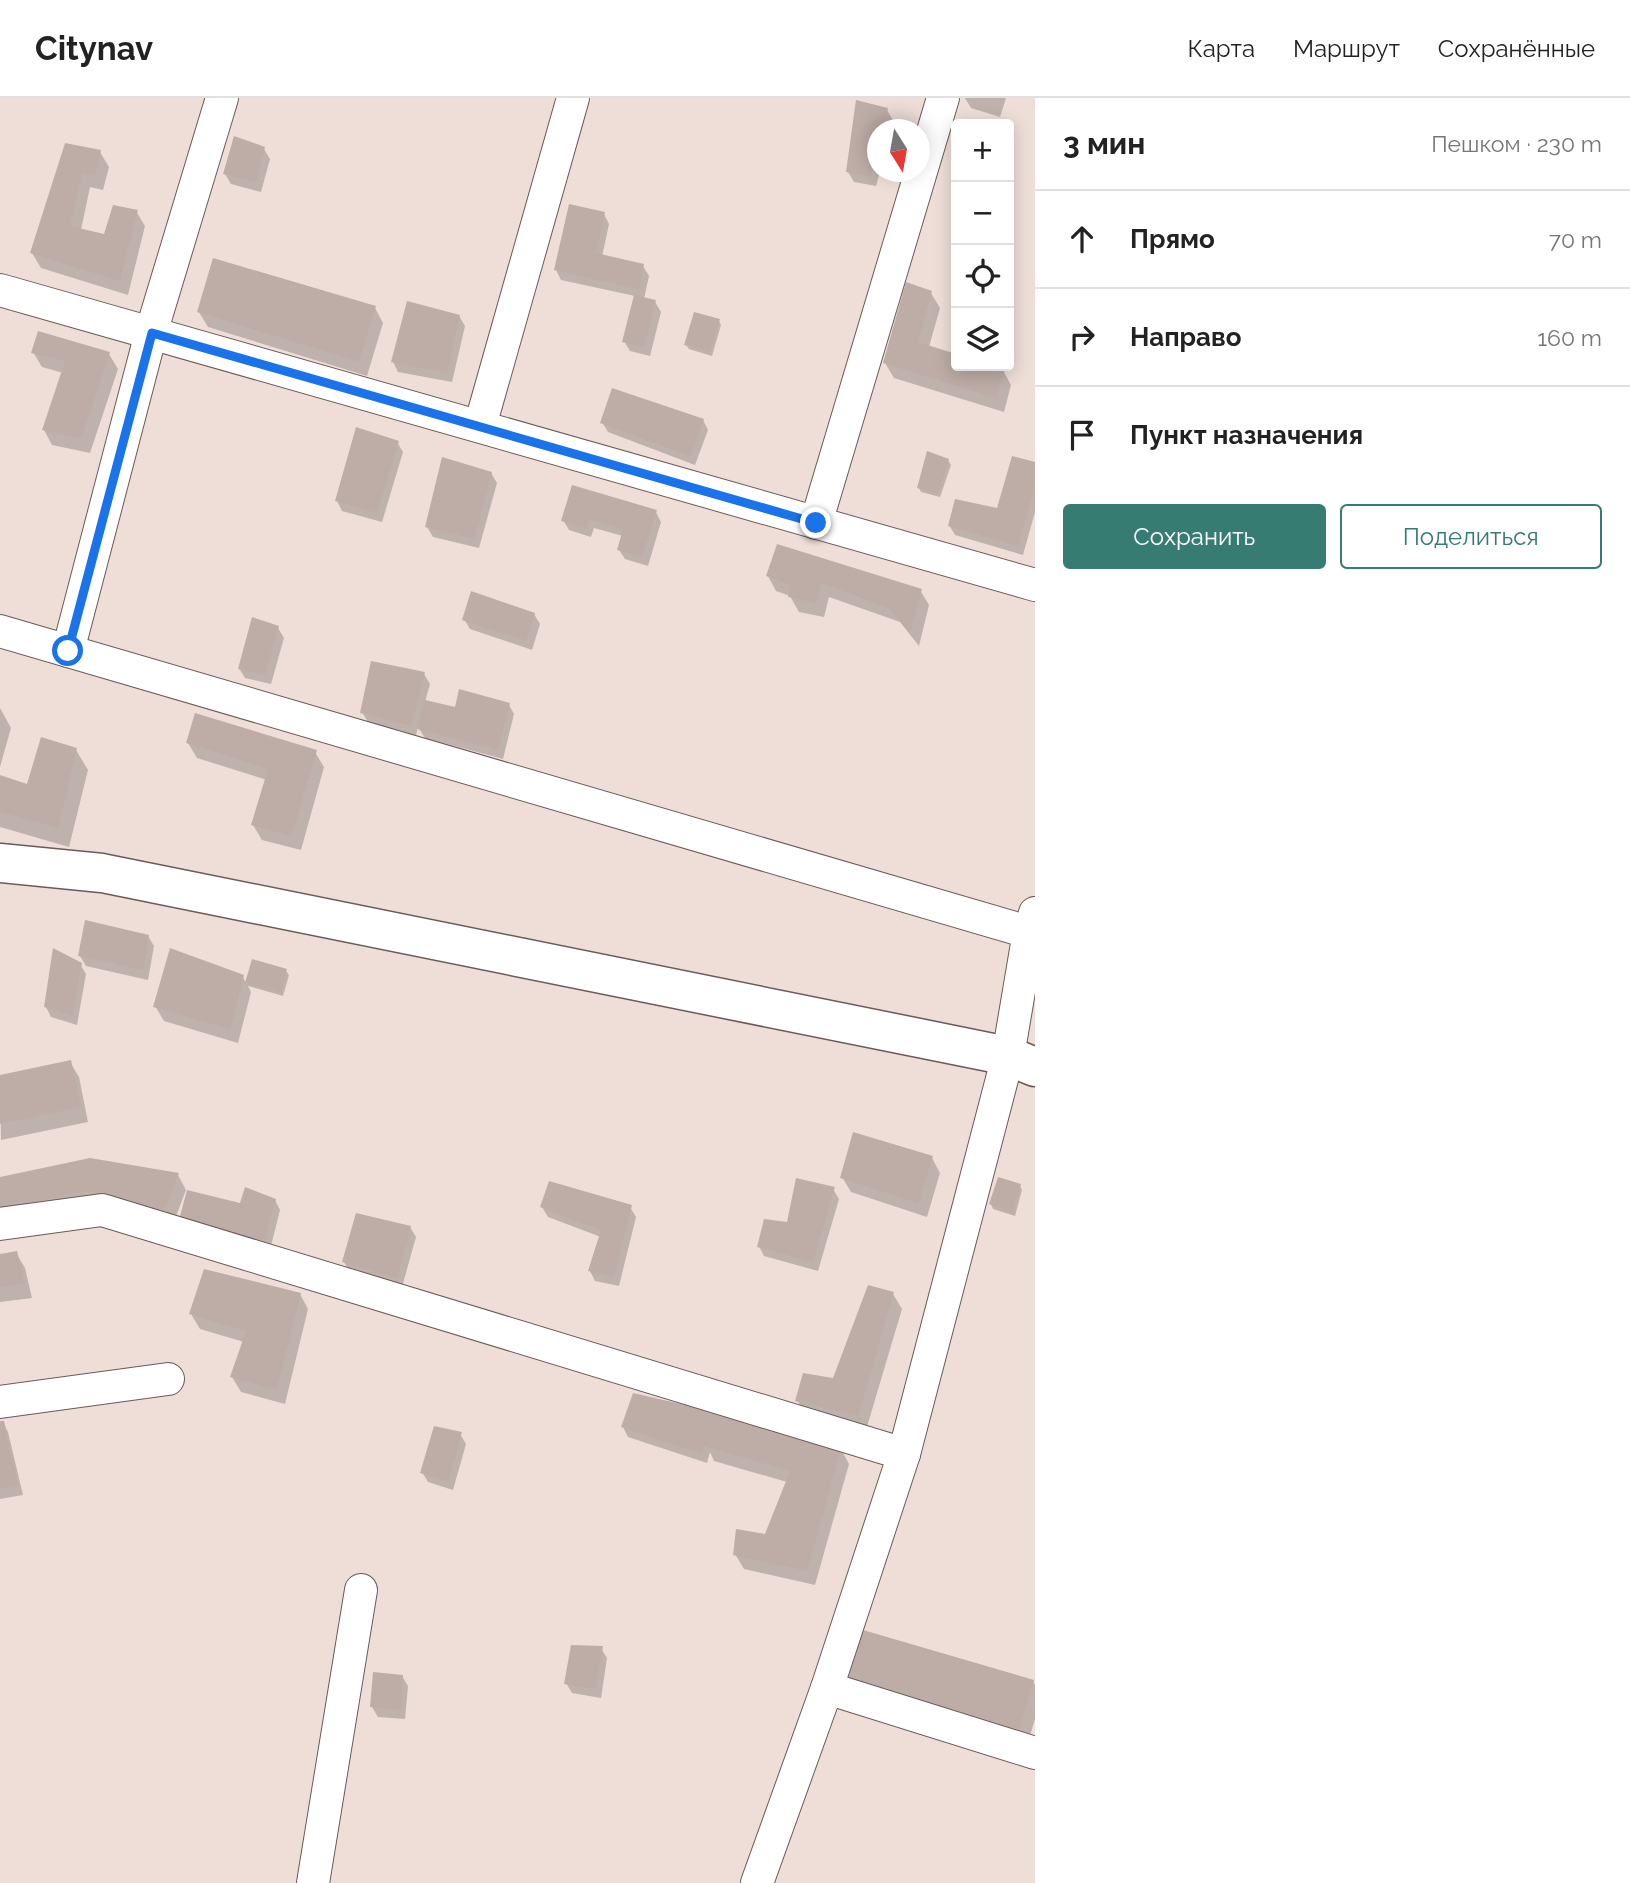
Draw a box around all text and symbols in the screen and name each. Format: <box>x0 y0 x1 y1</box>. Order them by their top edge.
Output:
text: Citynav <box>35 29 153 68</box>
text: Карта <box>1187 34 1255 63</box>
text: Маршрут <box>1293 34 1400 63</box>
text: Сохранённые <box>1438 34 1595 63</box>
north arrow <box>867 119 930 182</box>
map controls <box>951 119 1014 371</box>
button: + <box>951 119 1014 182</box>
text: 3 мин <box>1063 126 1145 161</box>
text: Пешком · 230 m <box>1431 130 1602 157</box>
button: − <box>951 182 1014 245</box>
icon: ahead <box>1063 220 1101 258</box>
text: Прямо <box>1130 224 1215 254</box>
text: 70 m <box>1549 226 1602 253</box>
button: locate <box>951 245 1014 308</box>
button: layers <box>951 308 1014 371</box>
icon: right <box>1063 318 1101 356</box>
text: Направо <box>1130 322 1241 352</box>
text: 160 m <box>1537 324 1602 351</box>
icon: arrive <box>1063 416 1101 454</box>
text: Пункт назначения <box>1130 420 1363 450</box>
button: Сохранить <box>1063 504 1326 569</box>
button: Поделиться <box>1340 504 1602 569</box>
route end <box>800 507 831 538</box>
route start <box>52 635 83 666</box>

